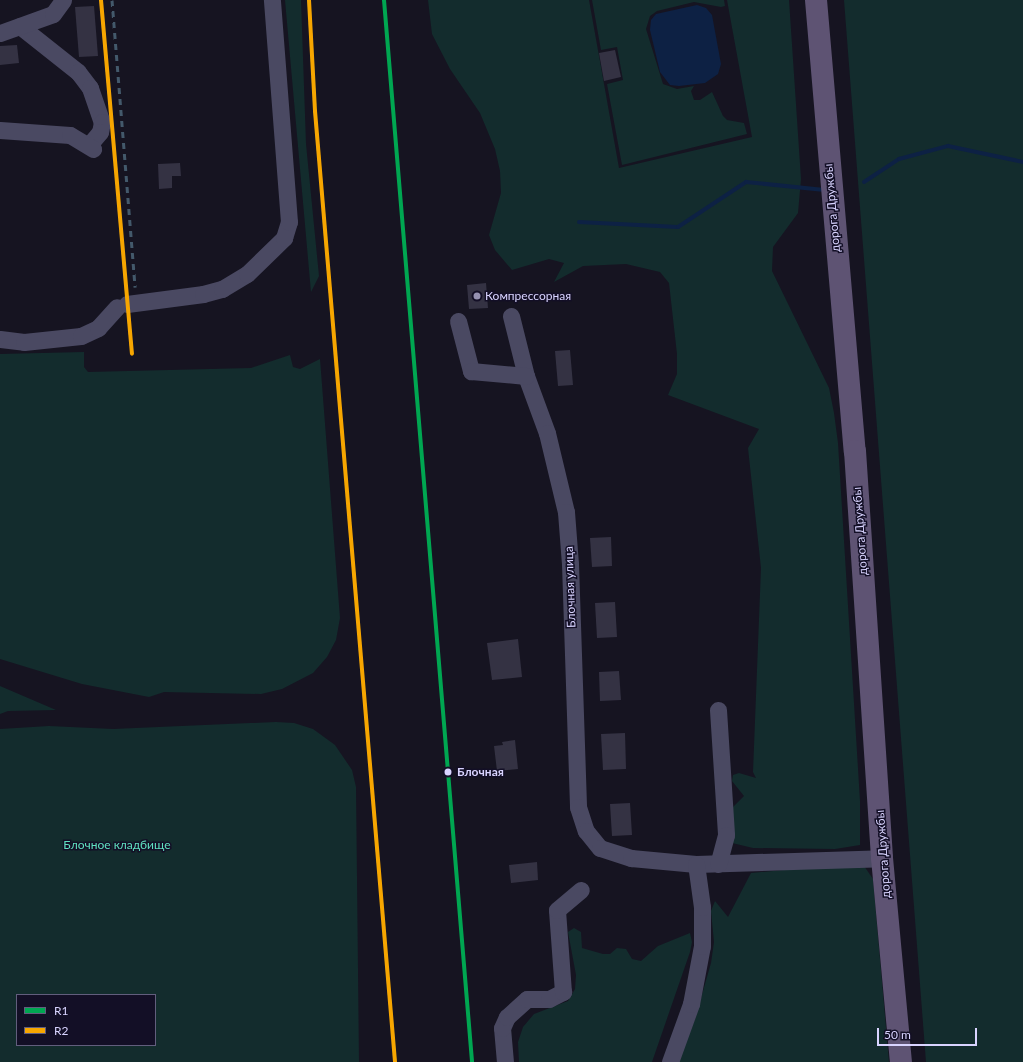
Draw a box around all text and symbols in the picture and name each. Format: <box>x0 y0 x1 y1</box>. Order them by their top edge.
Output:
street label: дорога Дружбы <box>821 163 843 253</box>
place label: Компрессорная <box>485 289 571 303</box>
marker: Компрессорная <box>472 291 482 301</box>
street label: дорога Дружбы <box>850 486 870 576</box>
street label: Блочная улица <box>561 546 579 628</box>
place label: Блочная <box>457 765 504 779</box>
marker: Блочная <box>442 766 454 778</box>
street label: дорога Дружбы <box>873 809 893 899</box>
park label: Блочное кладбище <box>63 838 171 852</box>
legend <box>16 994 156 1046</box>
text: R1 <box>54 1003 68 1018</box>
scale bar <box>879 1020 979 1046</box>
text: R2 <box>54 1023 68 1038</box>
text: 50 m <box>884 1027 911 1042</box>

